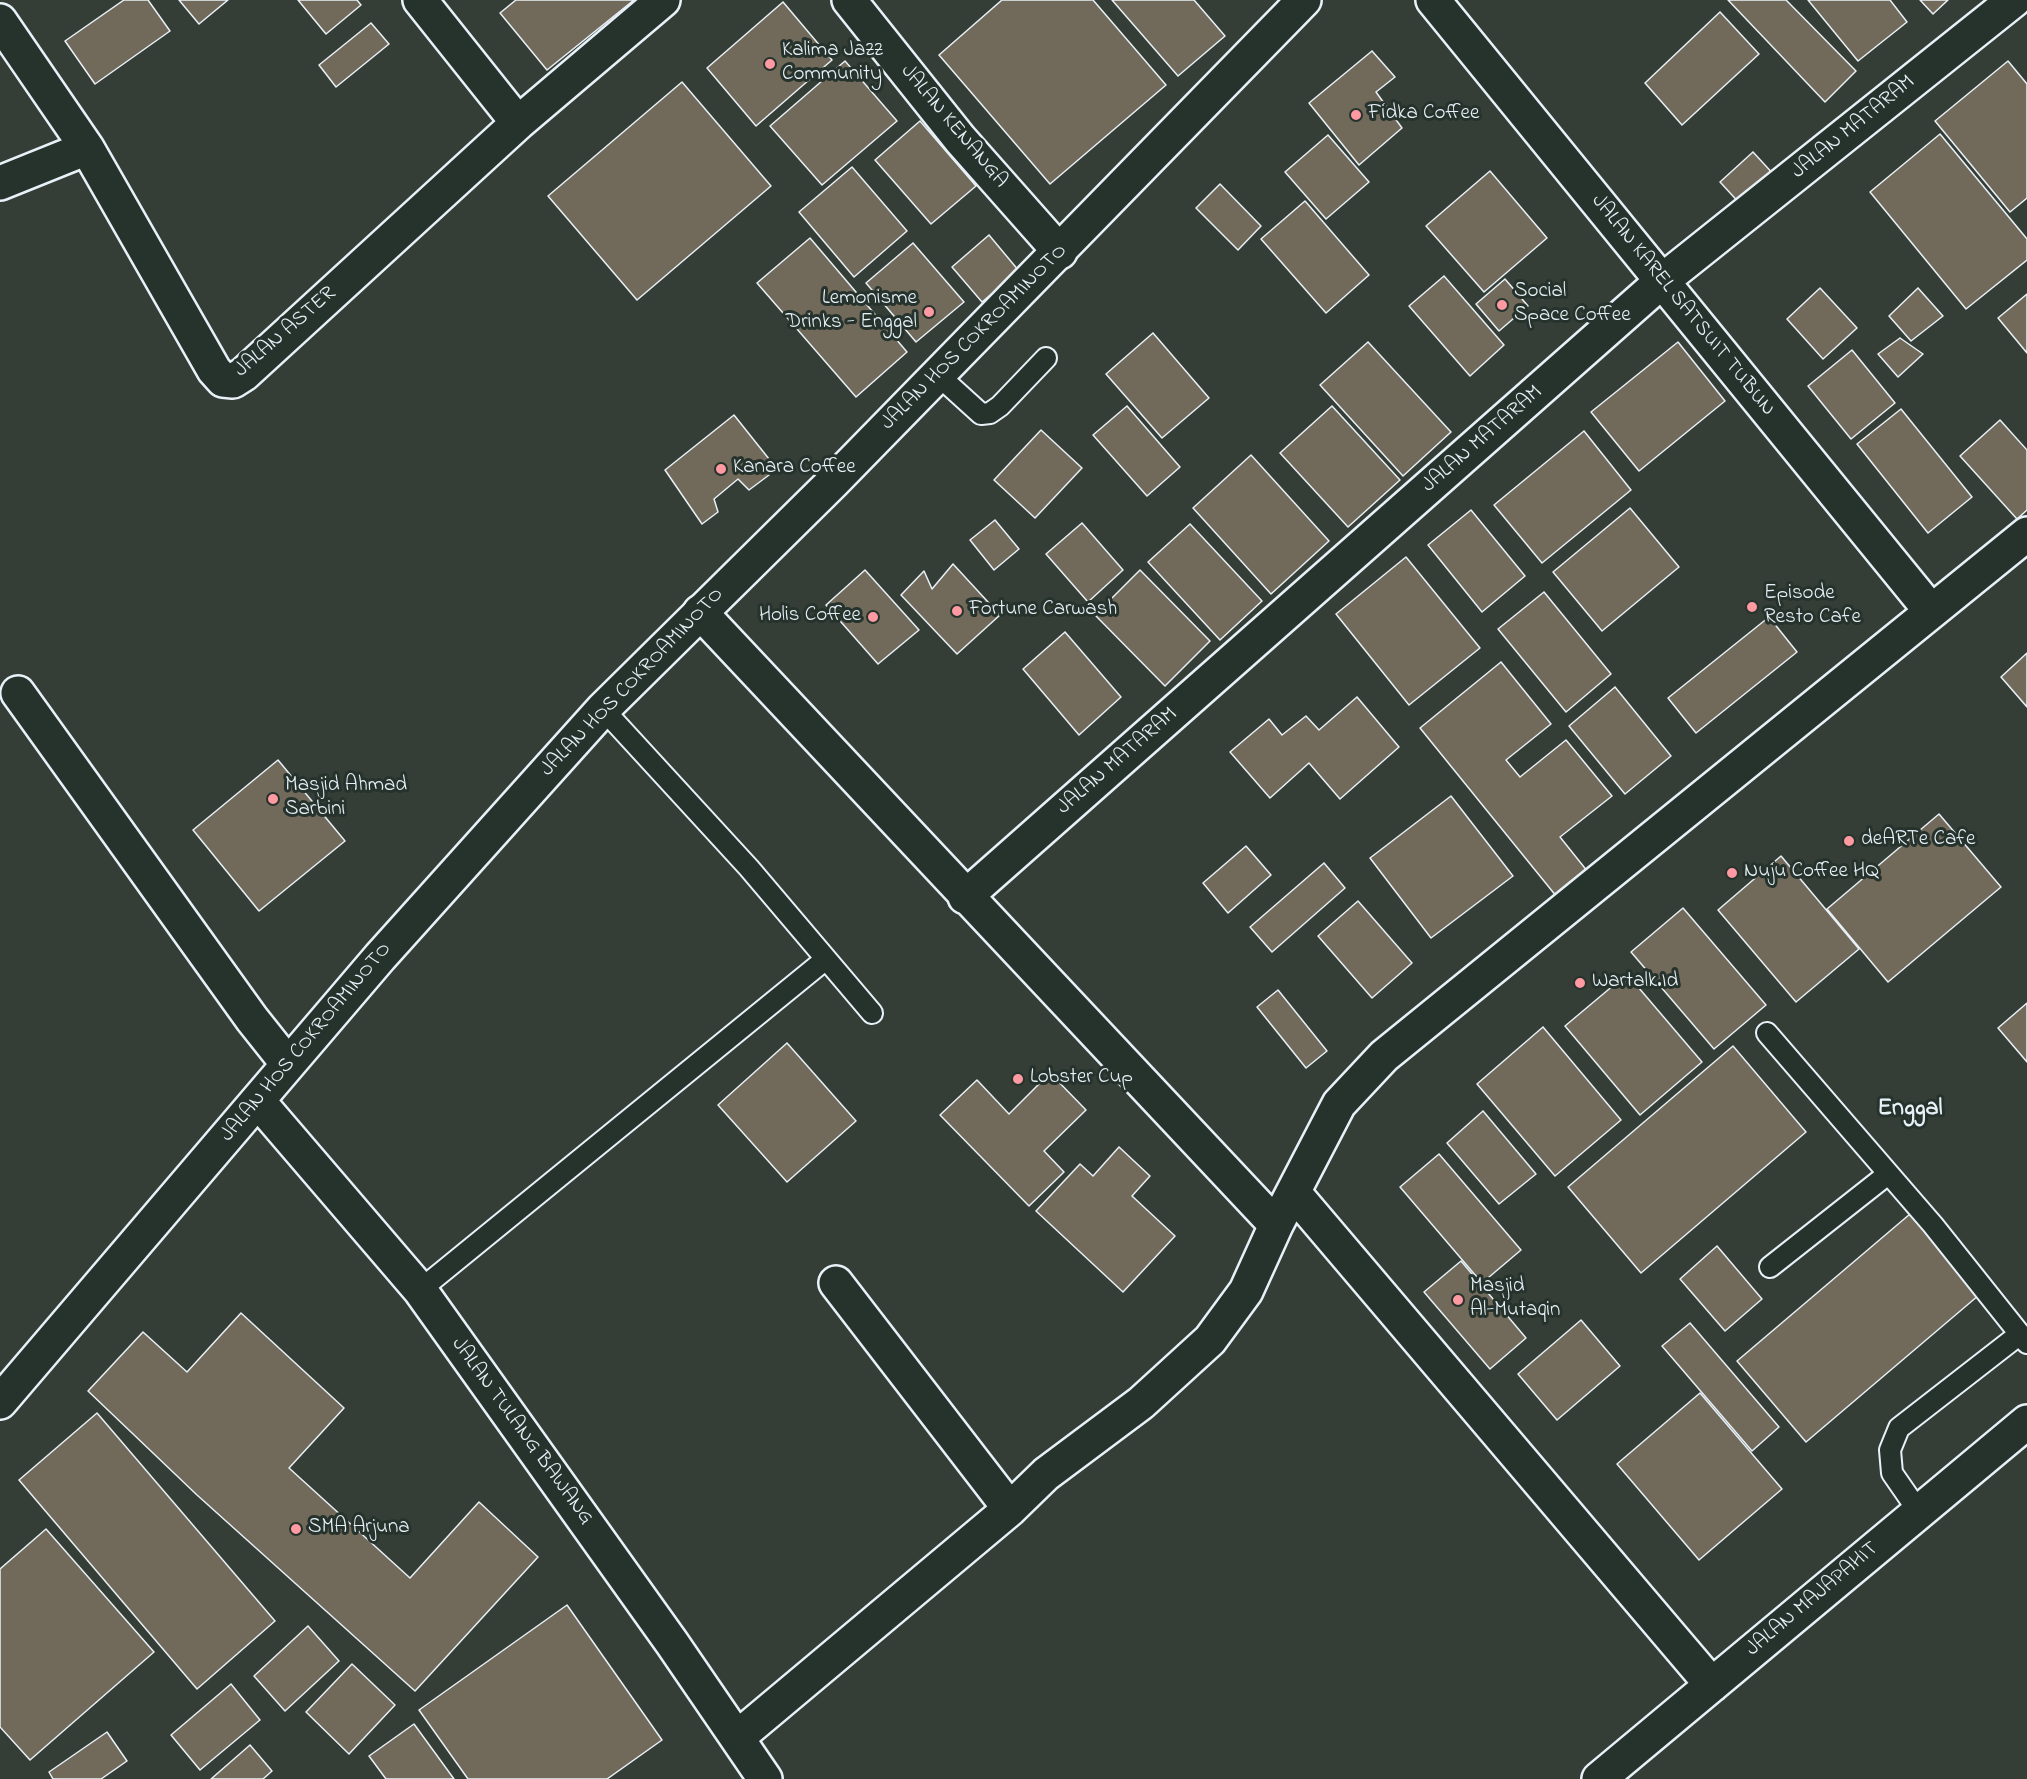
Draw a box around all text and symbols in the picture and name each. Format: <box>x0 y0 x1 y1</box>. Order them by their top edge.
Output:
place label: Kalima Jazz Community <box>782 39 883 89</box>
marker: Kalima Jazz Community <box>763 57 777 71</box>
street label: JALAN KENANGA <box>894 60 1012 194</box>
street label: JALAN MATARAM <box>1787 71 1921 185</box>
place label: Fidka Coffee <box>1368 102 1479 128</box>
marker: Fidka Coffee <box>1349 108 1363 122</box>
street label: JALAN KAREL SATSUIT TUBUN <box>1585 190 1779 422</box>
street label: JALAN HOS COKROAMINOTO <box>877 240 1073 436</box>
place label: Social Space Coffee <box>1514 280 1631 330</box>
street label: JALAN ASTER <box>230 282 342 384</box>
place label: Lemonisme Drinks - Enggal <box>786 287 917 337</box>
marker: Social Space Coffee <box>1495 298 1509 312</box>
marker: Lemonisme Drinks - Enggal <box>922 305 936 319</box>
street label: JALAN MATARAM <box>1418 381 1548 499</box>
place label: Kanara Coffee <box>733 456 856 482</box>
marker: Kanara Coffee <box>714 462 728 476</box>
place label: Episode Resto Cafe <box>1764 582 1861 632</box>
street label: JALAN HOS COKROAMINOTO <box>536 583 730 783</box>
place label: Fortune Carwash <box>969 598 1117 624</box>
marker: Episode Resto Cafe <box>1745 600 1759 614</box>
place label: Holis Coffee <box>759 604 861 630</box>
marker: Fortune Carwash <box>950 604 964 618</box>
marker: Holis Coffee <box>866 610 880 624</box>
street label: JALAN MATARAM <box>1053 703 1183 821</box>
place label: Masjid Ahmad Sarbini <box>285 774 407 824</box>
marker: Masjid Ahmad Sarbini <box>266 792 280 806</box>
place label: deARTe Cafe <box>1861 828 1975 854</box>
marker: deARTe Cafe <box>1842 834 1856 848</box>
place label: Nuju Coffee HQ <box>1744 860 1879 886</box>
marker: Nuju Coffee HQ <box>1725 866 1739 880</box>
street label: JALAN HOS COKROAMINOTO <box>216 938 398 1148</box>
place label: Wartalk.Id <box>1592 970 1678 996</box>
marker: Wartalk.Id <box>1573 976 1587 990</box>
place label: Lobster Cup <box>1030 1066 1133 1092</box>
marker: Lobster Cup <box>1011 1072 1025 1086</box>
district label: Enggal <box>1878 1096 1942 1124</box>
place label: Masjid Al-Mutaqin <box>1470 1275 1560 1325</box>
marker: Masjid Al-Mutaqin <box>1451 1293 1465 1307</box>
street label: JALAN TULANG BAWANG <box>445 1333 597 1531</box>
place label: SMA Arjuna <box>308 1516 410 1542</box>
marker: SMA Arjuna <box>289 1522 303 1536</box>
street label: JALAN MAJAPAHIT <box>1742 1537 1884 1663</box>

